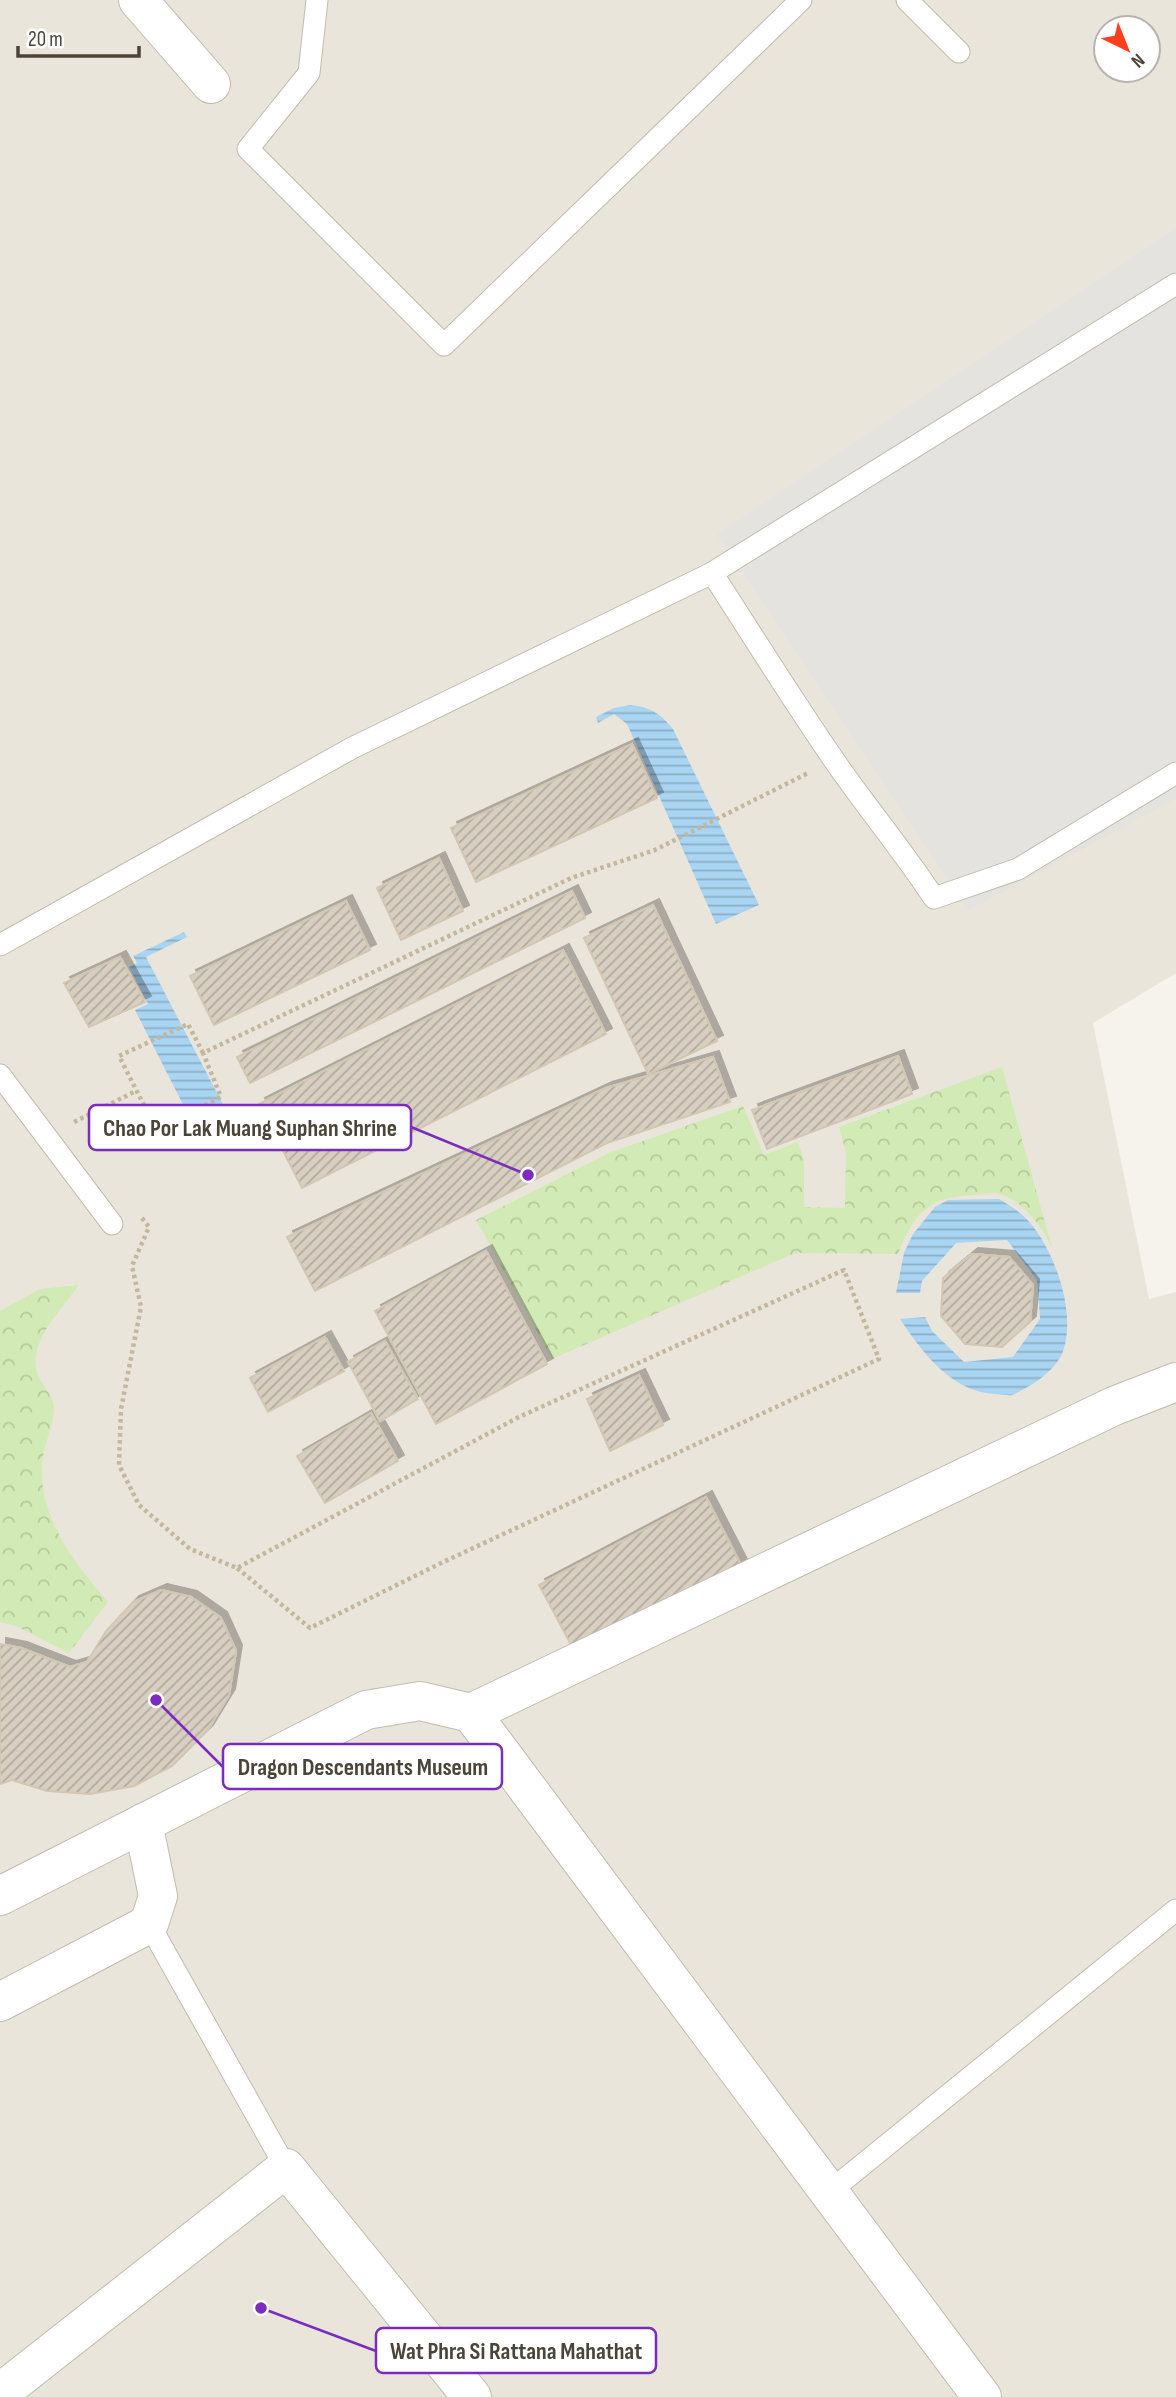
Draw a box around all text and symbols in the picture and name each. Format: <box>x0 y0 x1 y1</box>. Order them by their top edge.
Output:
scale bar <box>18 14 138 58</box>
north arrow <box>1092 14 1162 84</box>
text: 20 m <box>28 27 63 52</box>
text: N <box>1126 48 1149 72</box>
callout: Chao Por Lak Muang Suphan Shrine <box>89 1105 411 1150</box>
text: Chao Por Lak Muang Suphan Shrine <box>103 1114 397 1143</box>
callout: Dragon Descendants Museum <box>223 1744 502 1789</box>
text: Dragon Descendants Museum <box>238 1753 488 1782</box>
callout: Wat Phra Si Rattana Mahathat <box>376 2328 656 2373</box>
text: Wat Phra Si Rattana Mahathat <box>390 2337 642 2366</box>

